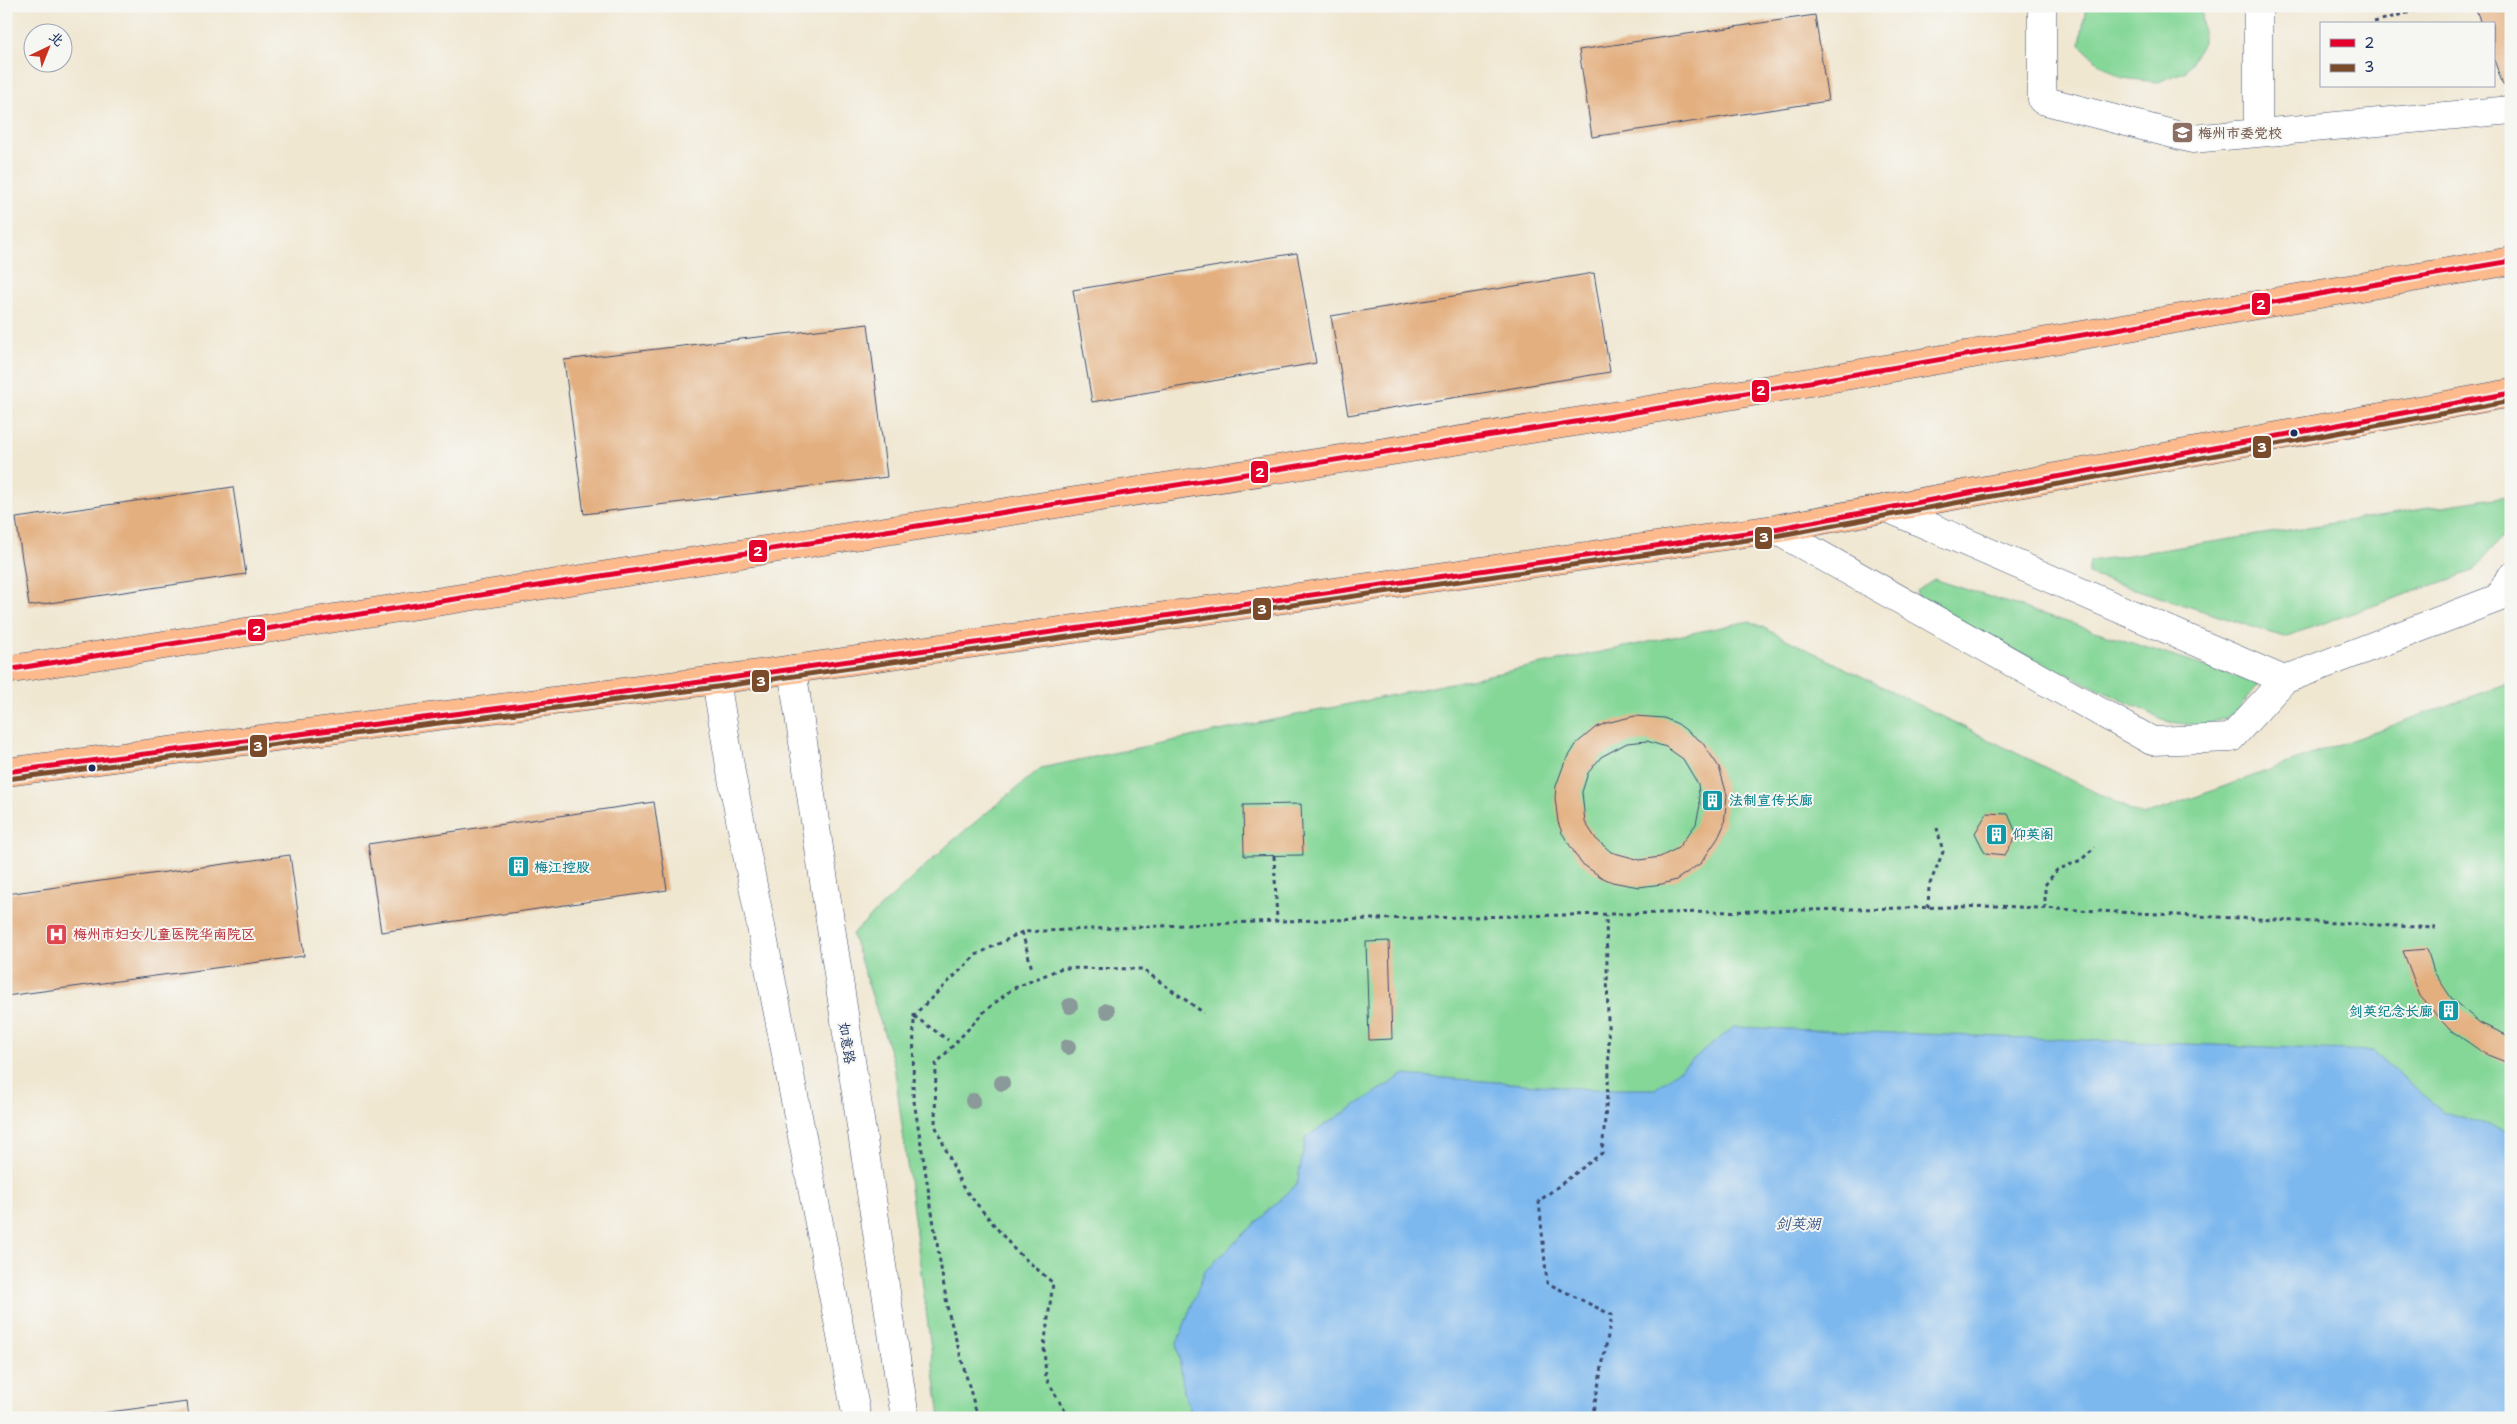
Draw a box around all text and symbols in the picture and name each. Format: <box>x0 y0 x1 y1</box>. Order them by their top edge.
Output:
north arrow <box>22 22 72 72</box>
legend <box>2320 22 2494 88</box>
text: 北 <box>46 27 68 50</box>
text: 2 <box>2364 33 2375 53</box>
text: 3 <box>2364 57 2375 77</box>
school or university icon: 梅州市委党校 <box>2170 121 2194 145</box>
place label: 梅州市委党校 <box>2198 124 2282 142</box>
line badge: 2 <box>2251 292 2271 316</box>
text: 2 <box>2256 295 2266 313</box>
line badge: 2 <box>1751 379 1770 403</box>
text: 2 <box>1756 381 1766 399</box>
unlabelled marker <box>2289 428 2299 438</box>
line badge: 3 <box>2252 435 2272 459</box>
text: 3 <box>2257 438 2267 456</box>
line badge: 2 <box>1250 460 1269 484</box>
text: 2 <box>1255 463 1265 481</box>
line badge: 3 <box>1754 526 1773 550</box>
text: 3 <box>1759 528 1769 546</box>
line badge: 2 <box>748 539 768 563</box>
text: 2 <box>753 542 763 560</box>
line badge: 3 <box>1252 597 1272 621</box>
text: 3 <box>1257 600 1267 618</box>
line badge: 2 <box>247 618 266 642</box>
text: 2 <box>252 621 262 639</box>
line badge: 3 <box>751 669 770 693</box>
text: 3 <box>756 672 766 690</box>
line badge: 3 <box>249 734 268 758</box>
text: 3 <box>253 737 263 755</box>
unlabelled marker <box>87 763 97 773</box>
building icon: 法制宣传长廊 <box>1701 788 1725 812</box>
place label: 法制宣传长廊 <box>1729 791 1813 809</box>
building icon: 仰英阁 <box>1984 822 2008 846</box>
place label: 仰英阁 <box>2012 825 2054 843</box>
building icon: 梅江控股 <box>506 855 530 879</box>
place label: 梅江控股 <box>534 858 590 876</box>
hospital icon: 梅州市妇女儿童医院华南院区 <box>45 922 69 946</box>
place label: 梅州市妇女儿童医院华南院区 <box>73 925 255 943</box>
building icon: 剑英纪念长廊 <box>2437 999 2461 1023</box>
place label: 剑英纪念长廊 <box>2349 1002 2433 1020</box>
street label: 如意路 <box>835 1021 859 1065</box>
water label: 剑英湖 <box>1775 1214 1822 1234</box>

